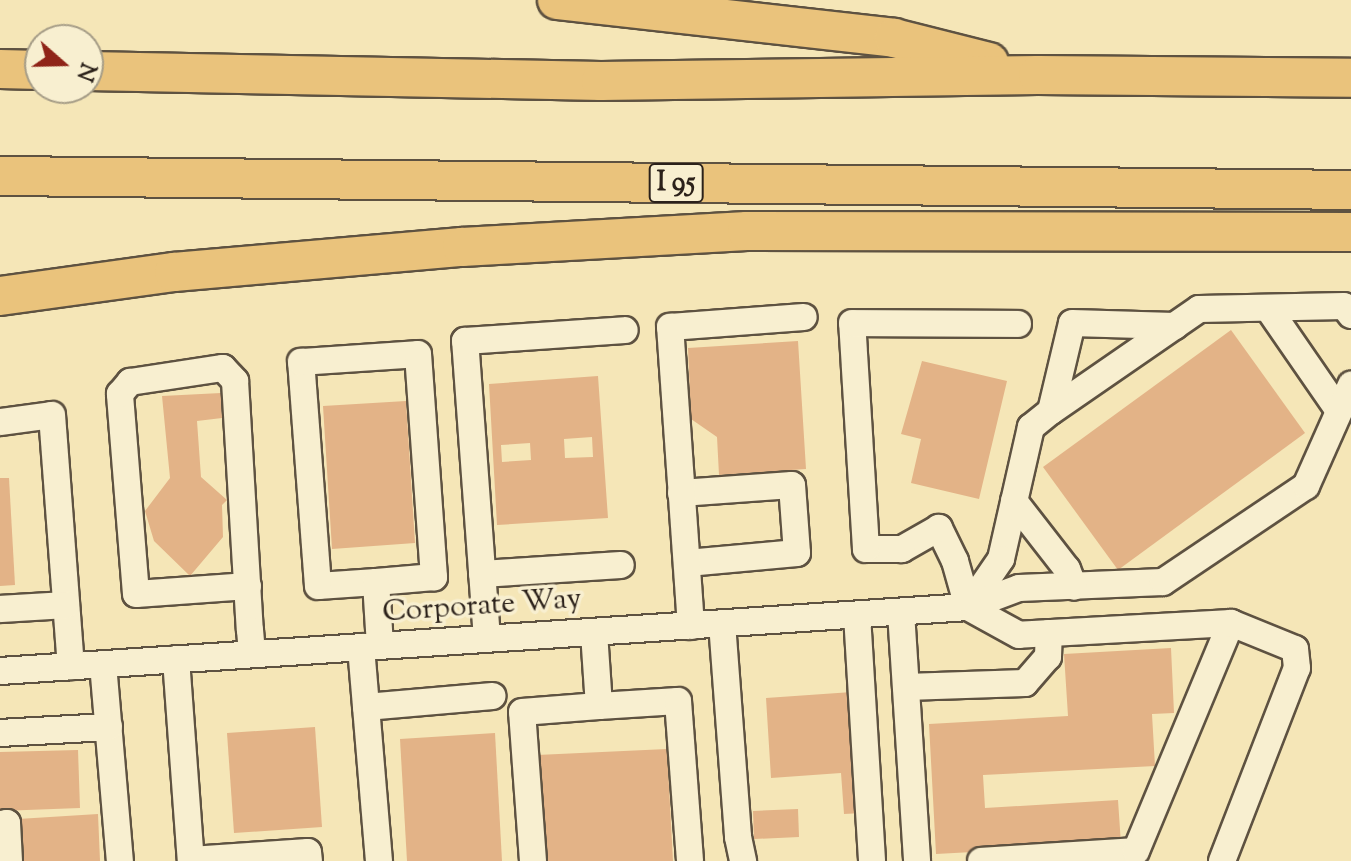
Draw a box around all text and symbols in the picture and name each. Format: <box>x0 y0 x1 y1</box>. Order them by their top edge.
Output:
north arrow <box>24 24 104 104</box>
text: N <box>67 58 103 85</box>
road number: I 95 <box>648 159 704 207</box>
street label: Corporate Way <box>381 582 583 632</box>

